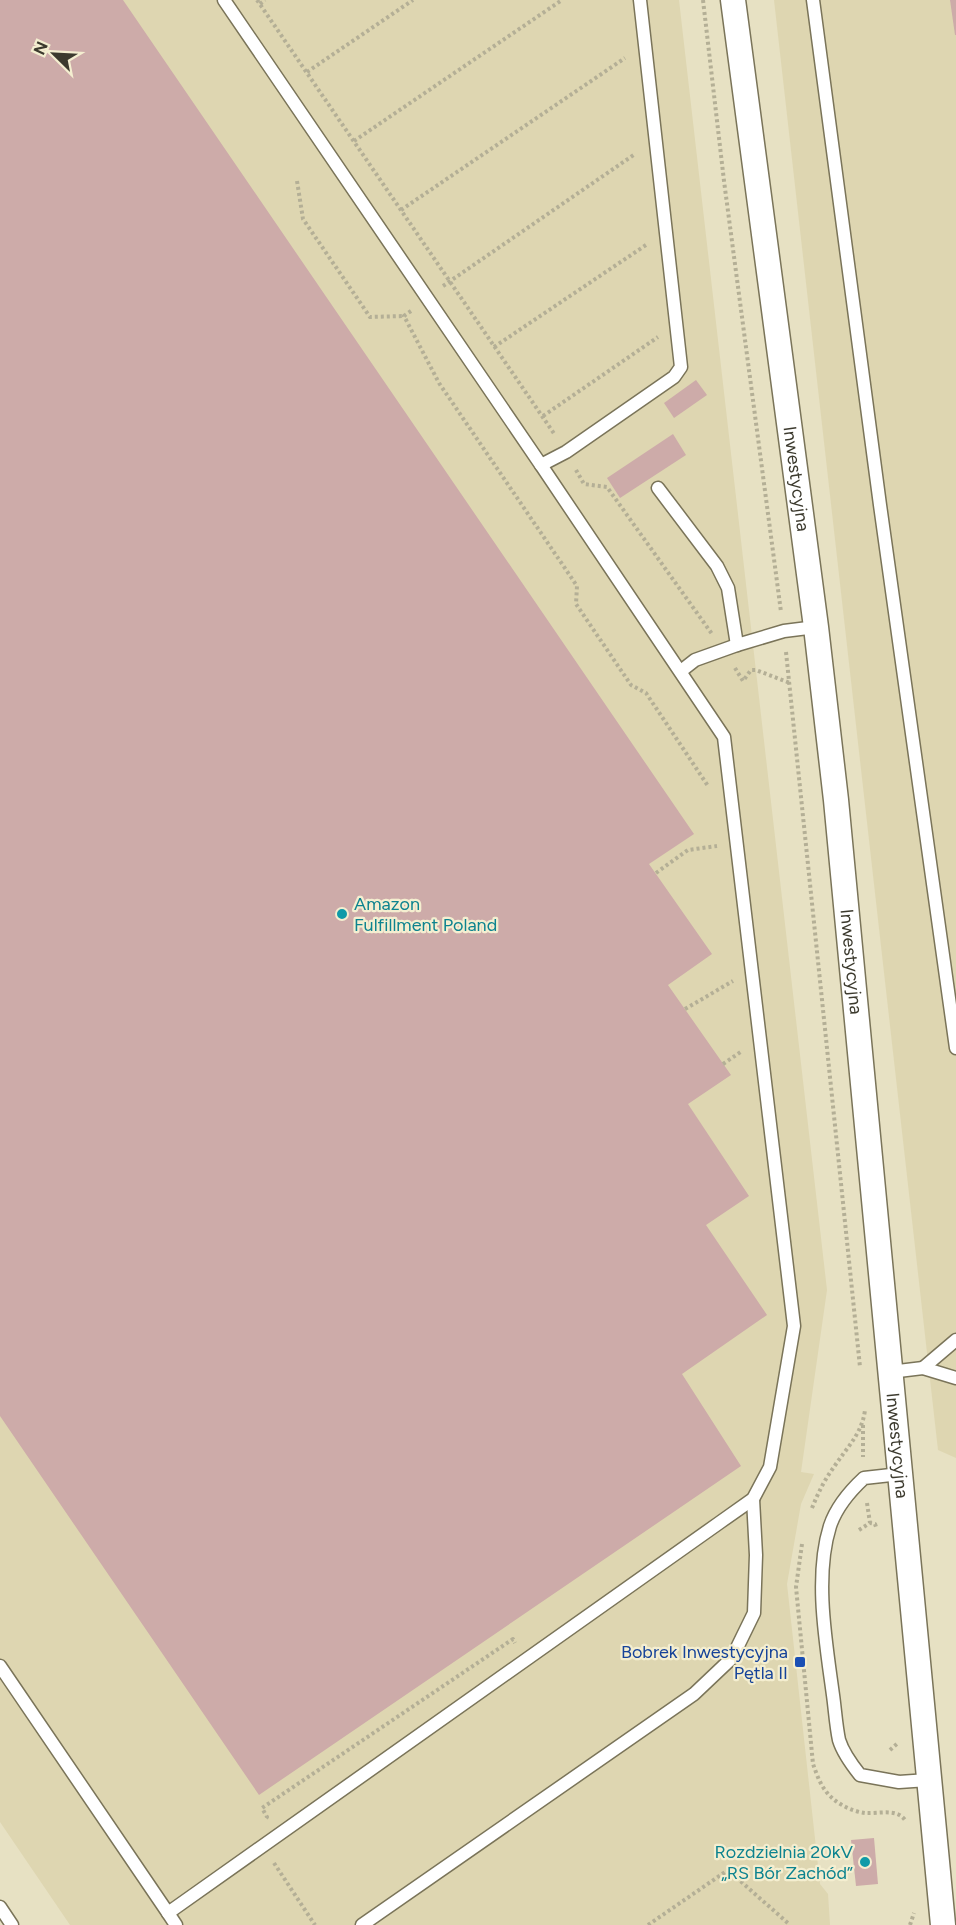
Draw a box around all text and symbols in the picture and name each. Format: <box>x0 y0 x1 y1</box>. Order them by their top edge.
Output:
north arrow <box>24 24 84 84</box>
text: N <box>30 39 52 58</box>
street label: Inwestycyjna <box>779 425 814 533</box>
place label: Amazon Fulfillment Poland <box>354 893 497 936</box>
marker: Amazon Fulfillment Poland <box>335 907 349 921</box>
street label: Inwestycyjna <box>835 908 867 1015</box>
street label: Inwestycyjna <box>881 1392 913 1499</box>
place label: Bobrek Inwestycyjna Pętla II <box>621 1641 788 1684</box>
marker: Bobrek Inwestycyjna Pętla II <box>793 1655 807 1669</box>
place label: Rozdzielnia 20kV „RS Bór Zachód” <box>714 1841 854 1884</box>
marker: Rozdzielnia 20kV „RS Bór Zachód” <box>858 1855 872 1869</box>

